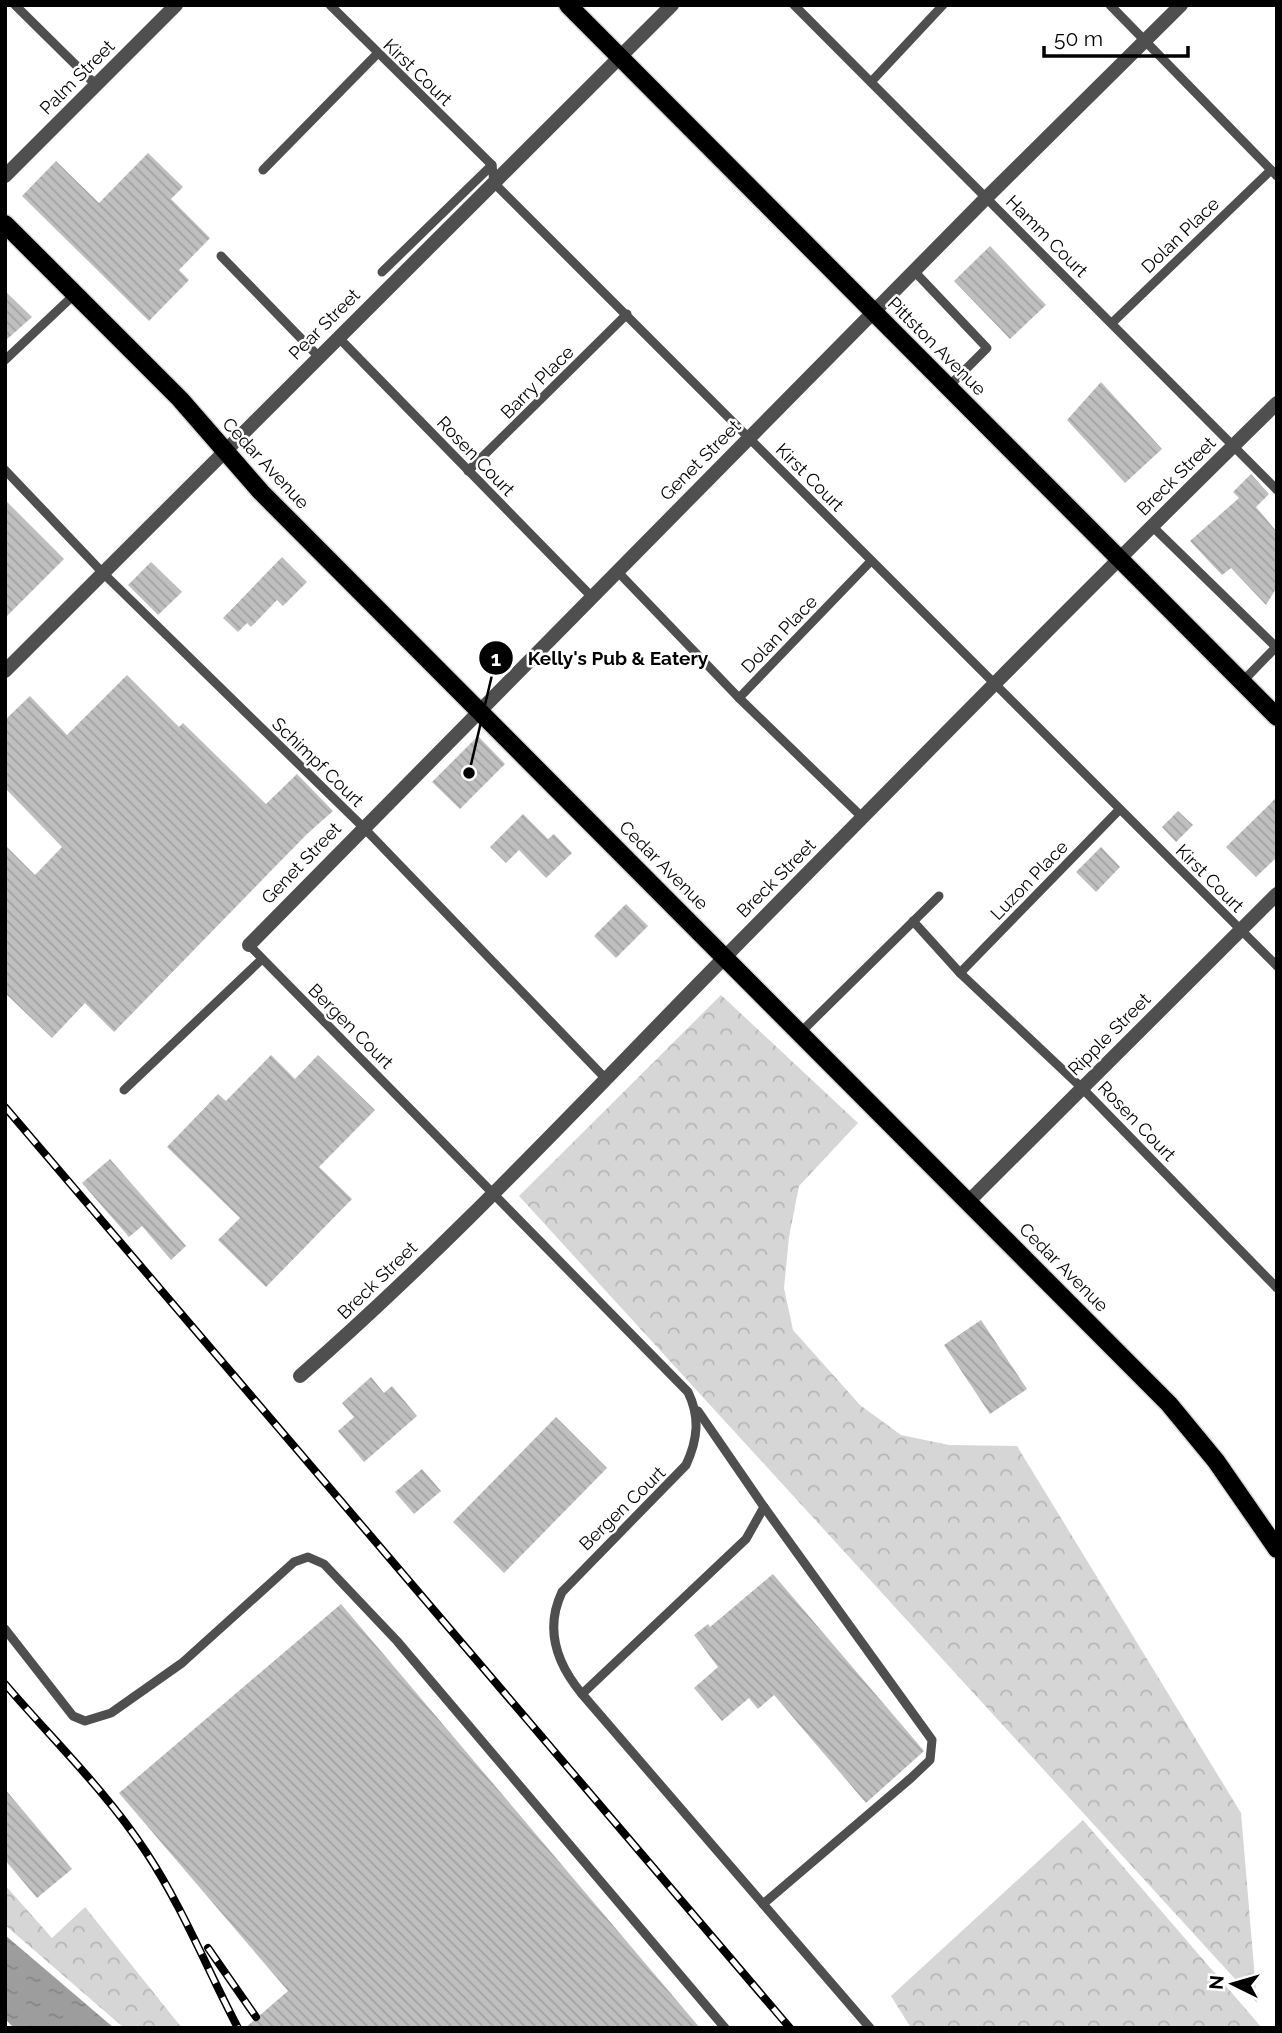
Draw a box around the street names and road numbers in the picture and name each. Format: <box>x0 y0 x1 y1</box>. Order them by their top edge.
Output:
street label: Kirst Court <box>379 34 457 110</box>
street label: Palm Street <box>35 35 119 119</box>
street label: Hamm Court <box>1002 191 1092 281</box>
street label: Dolan Place <box>1137 193 1223 277</box>
street label: Pear Street <box>284 284 364 364</box>
street label: Pittston Avenue <box>884 293 991 400</box>
street label: Barry Place <box>496 341 578 423</box>
street label: Rosen Court <box>433 412 519 500</box>
street label: Cedar Avenue <box>218 413 314 513</box>
street label: Genet Street <box>655 415 745 505</box>
street label: Breck Street <box>1132 432 1220 520</box>
street label: Kirst Court <box>772 439 848 515</box>
street label: Dolan Place <box>737 591 821 677</box>
street label: Schimpf Court <box>268 713 368 811</box>
street label: Cedar Avenue <box>615 816 713 914</box>
street label: Genet Street <box>257 818 345 908</box>
street label: Breck Street <box>732 834 820 922</box>
street label: Luzon Place <box>986 836 1072 924</box>
street label: Kirst Court <box>1172 840 1248 916</box>
street label: Bergen Court <box>304 979 398 1073</box>
street label: Ripple Street <box>1063 988 1155 1080</box>
street label: Rosen Court <box>1094 1077 1180 1165</box>
street label: Cedar Avenue <box>1015 1218 1113 1316</box>
street label: Breck Street <box>333 1237 421 1323</box>
street label: Bergen Court <box>575 1462 669 1554</box>

